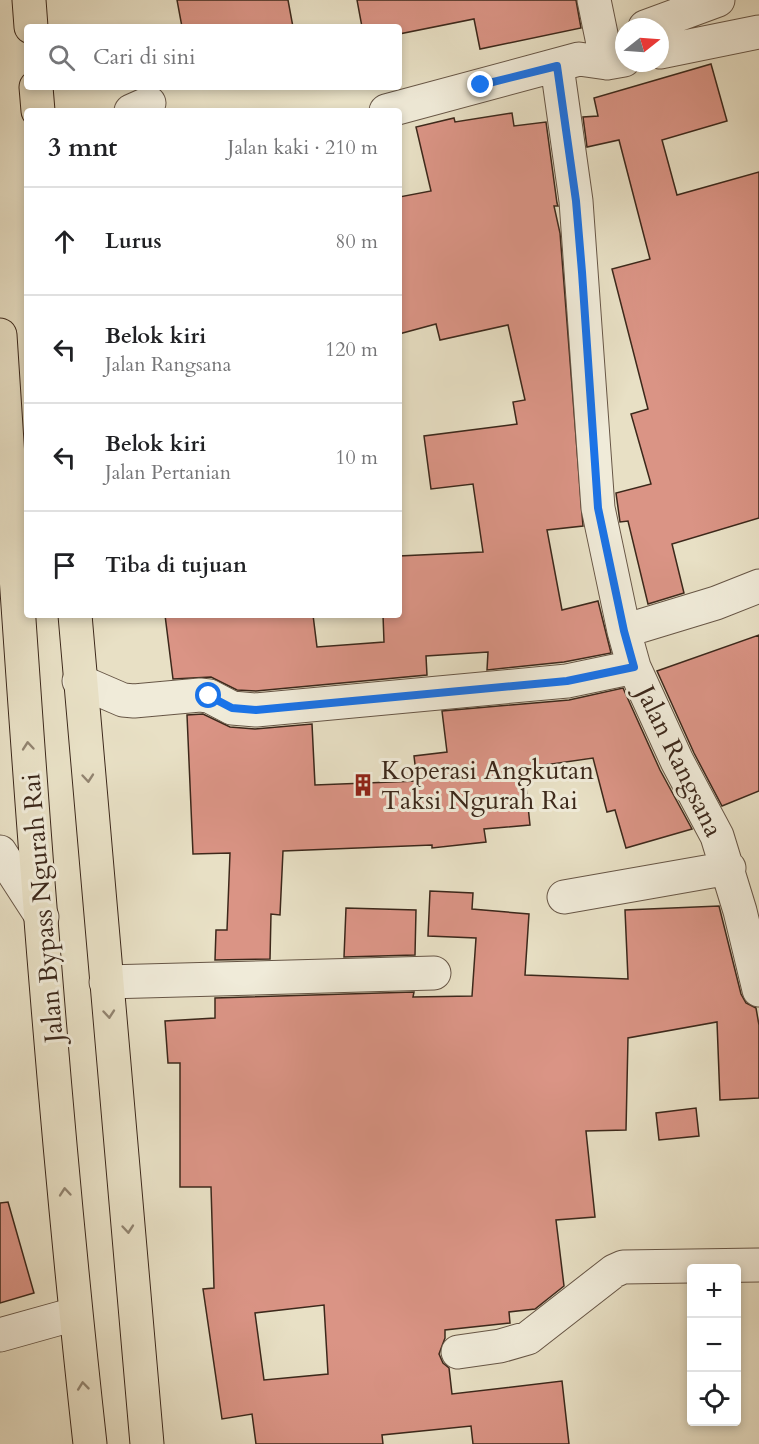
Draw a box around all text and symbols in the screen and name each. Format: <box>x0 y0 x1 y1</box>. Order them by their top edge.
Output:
north arrow <box>615 18 669 72</box>
search box <box>24 24 402 90</box>
icon: search <box>45 41 78 74</box>
text: Cari di sini <box>93 42 196 72</box>
route end <box>467 71 493 97</box>
text: 3 mnt <box>48 130 117 165</box>
text: Jalan kaki · 210 m <box>228 134 378 161</box>
icon: ahead <box>48 225 81 258</box>
text: Lurus <box>105 226 162 256</box>
text: 80 m <box>335 228 378 255</box>
text: Belok kiri <box>105 321 206 351</box>
icon: left <box>48 333 81 366</box>
text: 120 m <box>325 336 378 363</box>
text: Jalan Rangsana <box>105 351 231 378</box>
text: Belok kiri <box>105 429 206 459</box>
icon: left <box>48 441 81 474</box>
text: 10 m <box>335 444 378 471</box>
text: Jalan Pertanian <box>105 459 231 486</box>
icon: arrive <box>48 549 81 582</box>
text: Tiba di tujuan <box>105 550 247 580</box>
street label: Jalan Rangsana <box>626 676 731 843</box>
route start <box>195 682 221 708</box>
one-way arrow <box>22 742 35 751</box>
place label: Koperasi Angkutan Taksi Ngurah Rai <box>381 753 594 818</box>
street label: Jalan Bypass Ngurah Rai <box>13 772 72 1048</box>
building icon: Koperasi Angkutan Taksi Ngurah Rai <box>350 772 376 798</box>
one-way arrow <box>81 774 94 783</box>
one-way arrow <box>102 1009 115 1019</box>
one-way arrow <box>59 1187 72 1196</box>
one-way arrow <box>121 1225 134 1234</box>
map controls <box>687 1264 741 1426</box>
button: + <box>687 1264 741 1318</box>
button: − <box>687 1318 741 1372</box>
button: locate <box>687 1372 741 1426</box>
one-way arrow <box>77 1381 90 1390</box>

